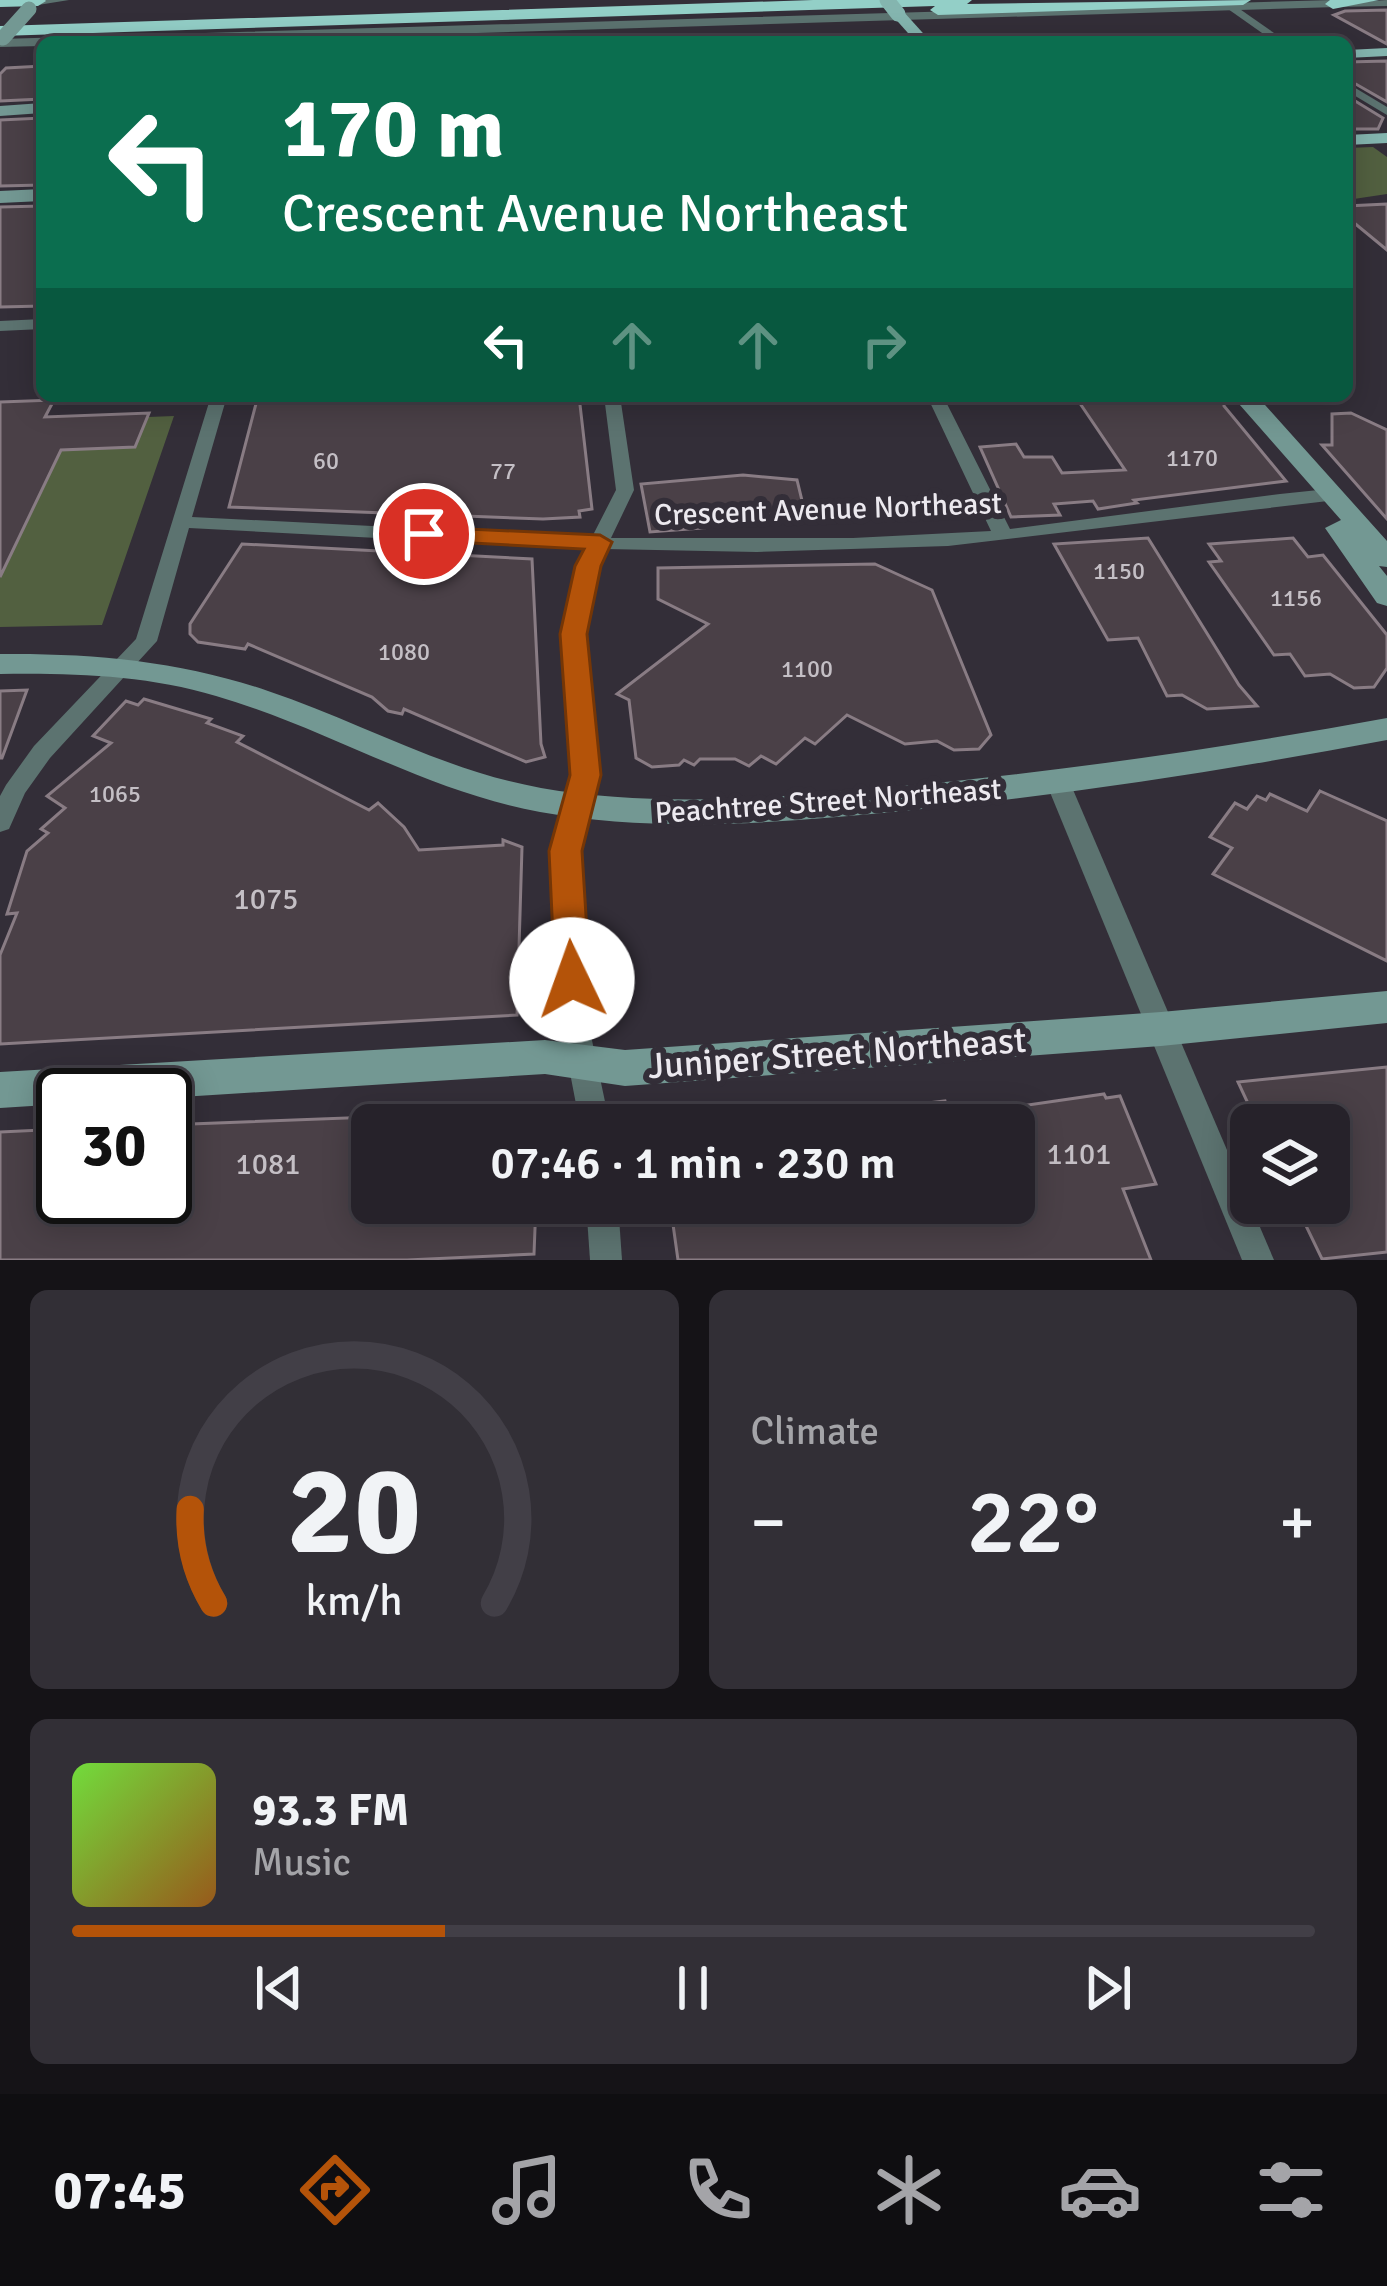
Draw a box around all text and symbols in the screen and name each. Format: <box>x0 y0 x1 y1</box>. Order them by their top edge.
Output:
text: 170 m <box>282 77 504 181</box>
icon: left <box>84 84 240 240</box>
text: Crescent Avenue Northeast <box>282 180 908 247</box>
icon: left <box>473 312 539 378</box>
icon: ahead <box>599 312 665 378</box>
icon: ahead <box>725 312 791 378</box>
icon: right <box>851 312 917 378</box>
house number: 1170 <box>1166 443 1218 473</box>
house number: 60 <box>313 446 339 476</box>
house number: 77 <box>490 456 516 486</box>
pin <box>373 483 475 585</box>
street label: Crescent Avenue Northeast <box>653 485 1003 534</box>
icon: arrive <box>391 501 457 567</box>
house number: 1150 <box>1093 556 1145 586</box>
house number: 1156 <box>1270 583 1322 613</box>
house number: 1080 <box>378 637 430 667</box>
house number: 1100 <box>781 654 833 684</box>
street label: Peachtree Street Northeast <box>653 771 1003 832</box>
house number: 1065 <box>89 779 141 809</box>
house number: 1075 <box>234 881 298 918</box>
position arrow <box>509 917 635 1043</box>
street label: Juniper Street Northeast <box>646 1018 1028 1089</box>
speed limit sign: 30 <box>36 1068 192 1224</box>
map controls <box>1230 1104 1350 1224</box>
button: layers <box>1230 1104 1350 1224</box>
text: 07:46 · 1 min · 230 m <box>491 1136 895 1191</box>
house number: 1101 <box>1047 1136 1111 1173</box>
house number: 1081 <box>236 1146 300 1183</box>
text: Climate <box>751 1407 879 1455</box>
text: 20 <box>287 1435 422 1588</box>
text: 22° <box>967 1467 1099 1578</box>
text: − <box>751 1482 786 1563</box>
text: + <box>1279 1482 1315 1563</box>
text: km/h <box>306 1574 403 1627</box>
text: 93.3 FM <box>252 1783 409 1838</box>
text: Music <box>252 1838 351 1886</box>
icon: previous <box>246 1955 312 2021</box>
icon: pause <box>660 1955 726 2021</box>
icon: next <box>1075 1955 1141 2021</box>
icon: directions <box>293 2148 377 2232</box>
icon: music <box>485 2148 569 2232</box>
icon: phone <box>676 2148 760 2232</box>
icon: climate <box>867 2148 951 2232</box>
icon: car <box>1058 2148 1142 2232</box>
icon: filters <box>1249 2148 1333 2232</box>
text: 07:45 <box>54 2157 186 2224</box>

